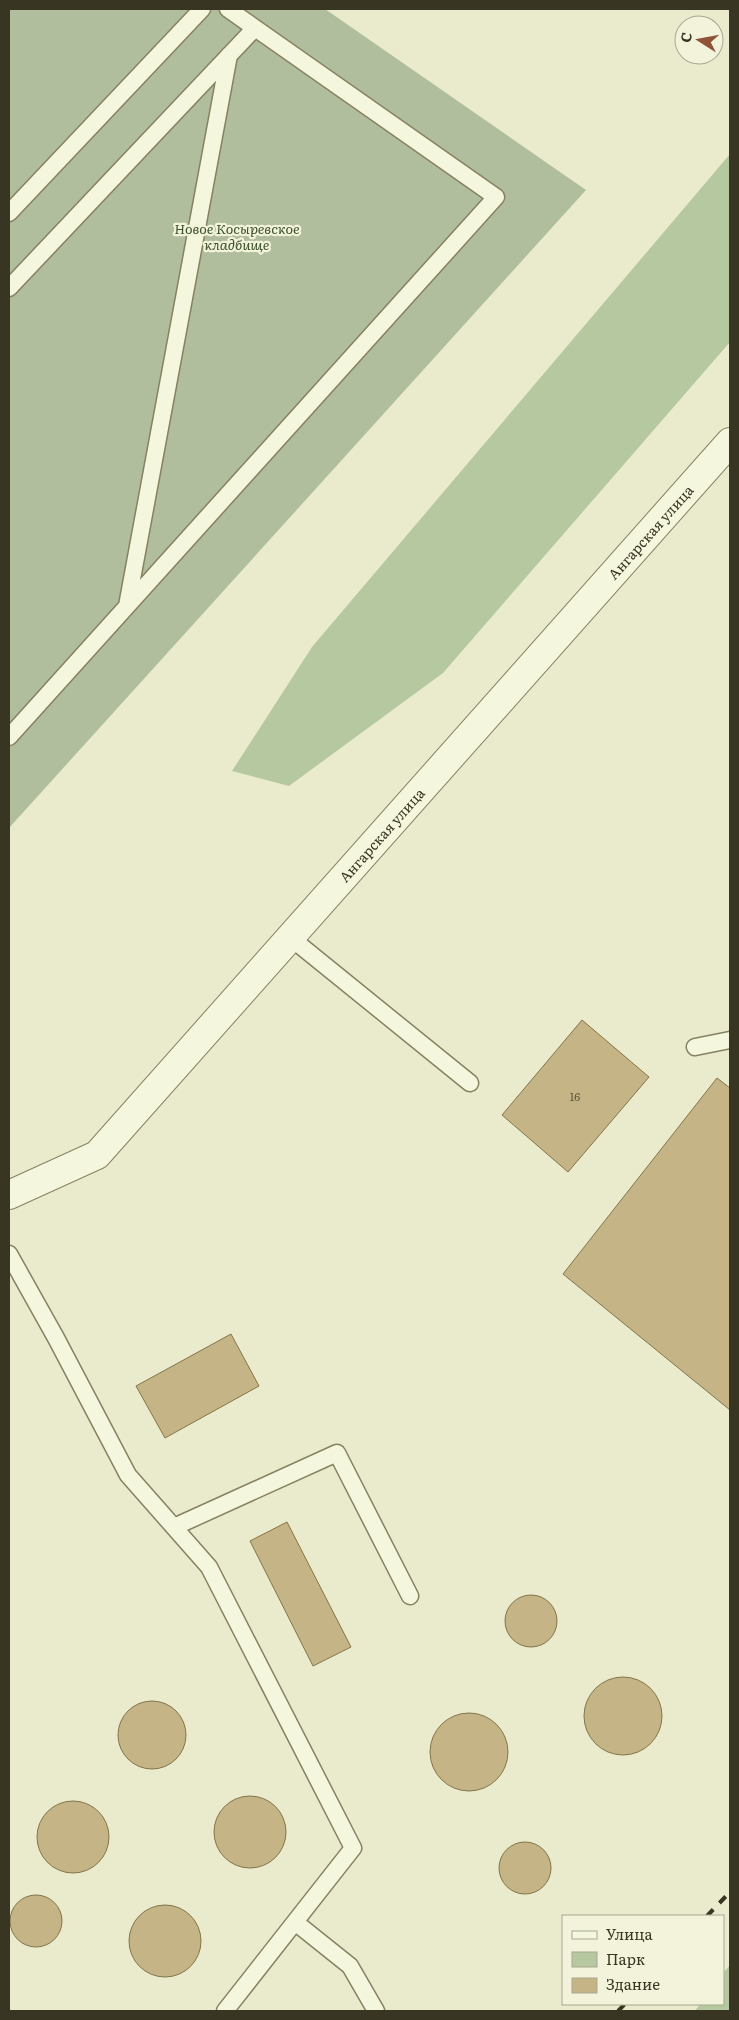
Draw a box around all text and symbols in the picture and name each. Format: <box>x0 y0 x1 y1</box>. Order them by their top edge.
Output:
north arrow <box>674 15 724 65</box>
text: С <box>674 30 696 44</box>
park label: Новое Косыревское кладбище <box>174 218 300 254</box>
street label: Ангарская улица <box>603 480 698 583</box>
street label: Ангарская улица <box>334 783 429 886</box>
house number: 16 <box>570 1088 580 1104</box>
legend <box>562 1915 724 2005</box>
text: Улица <box>606 1922 654 1945</box>
text: Парк <box>606 1947 645 1970</box>
text: Здание <box>606 1972 660 1995</box>

